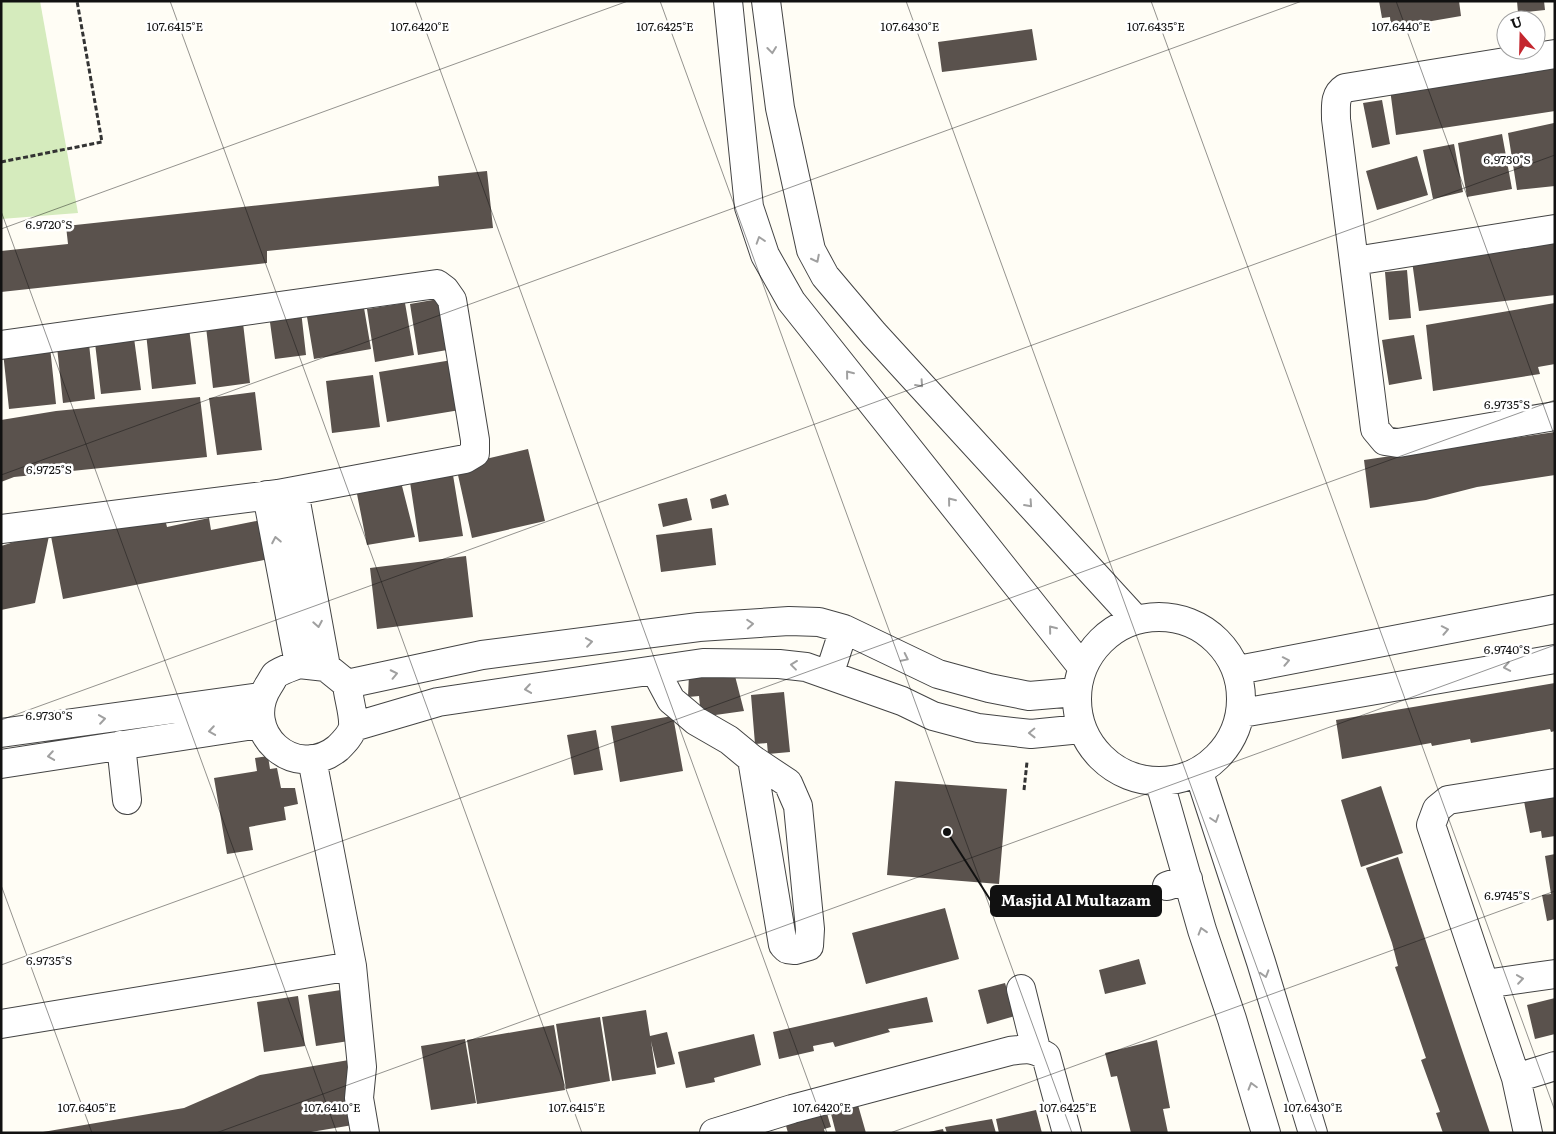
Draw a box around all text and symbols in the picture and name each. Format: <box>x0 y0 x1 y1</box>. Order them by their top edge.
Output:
north arrow <box>1496 10 1546 60</box>
text: U <box>1508 11 1525 33</box>
text: 107.6415°E <box>147 17 204 35</box>
text: 107.6420°E <box>391 17 450 35</box>
text: 107.6425°E <box>636 17 694 35</box>
text: 107.6430°E <box>881 17 940 35</box>
text: 107.6435°E <box>1127 17 1185 35</box>
text: 107.6440°E <box>1372 17 1431 35</box>
one-way arrow <box>767 45 777 54</box>
text: 6.9730°S <box>1483 150 1531 168</box>
text: 6.9720°S <box>26 215 72 233</box>
one-way arrow <box>755 236 765 245</box>
one-way arrow <box>810 254 820 263</box>
one-way arrow <box>847 371 855 380</box>
one-way arrow <box>914 379 923 388</box>
text: 6.9735°S <box>1484 395 1530 413</box>
text: 6.9725°S <box>26 460 72 478</box>
one-way arrow <box>947 498 956 507</box>
one-way arrow <box>1024 498 1033 507</box>
one-way arrow <box>271 536 281 544</box>
one-way arrow <box>747 618 755 629</box>
one-way arrow <box>312 620 322 629</box>
one-way arrow <box>1048 625 1057 634</box>
one-way arrow <box>1441 626 1450 636</box>
one-way arrow <box>585 637 593 648</box>
text: 6.9740°S <box>1484 640 1530 658</box>
one-way arrow <box>900 652 909 662</box>
one-way arrow <box>1281 656 1290 667</box>
one-way arrow <box>789 660 797 671</box>
one-way arrow <box>1502 661 1511 671</box>
one-way arrow <box>390 669 399 680</box>
one-way arrow <box>524 683 532 694</box>
text: 6.9730°S <box>25 706 73 724</box>
one-way arrow <box>98 714 106 725</box>
one-way arrow <box>207 726 216 736</box>
one-way arrow <box>1028 728 1036 738</box>
one-way arrow <box>47 750 55 761</box>
one-way arrow <box>1209 814 1219 823</box>
callout: Masjid Al Multazam <box>991 886 1161 916</box>
text: 6.9745°S <box>1484 886 1530 904</box>
text: Masjid Al Multazam <box>1001 888 1151 911</box>
one-way arrow <box>1198 928 1208 936</box>
text: 6.9735°S <box>26 951 72 969</box>
one-way arrow <box>1259 969 1269 977</box>
one-way arrow <box>1515 975 1524 985</box>
one-way arrow <box>1247 1082 1257 1091</box>
text: 107.6405°E <box>58 1098 117 1116</box>
text: 107.6410°E <box>303 1098 361 1116</box>
text: 107.6415°E <box>549 1098 606 1116</box>
text: 107.6420°E <box>793 1098 852 1116</box>
text: 107.6425°E <box>1039 1098 1097 1116</box>
text: 107.6430°E <box>1284 1098 1343 1116</box>

